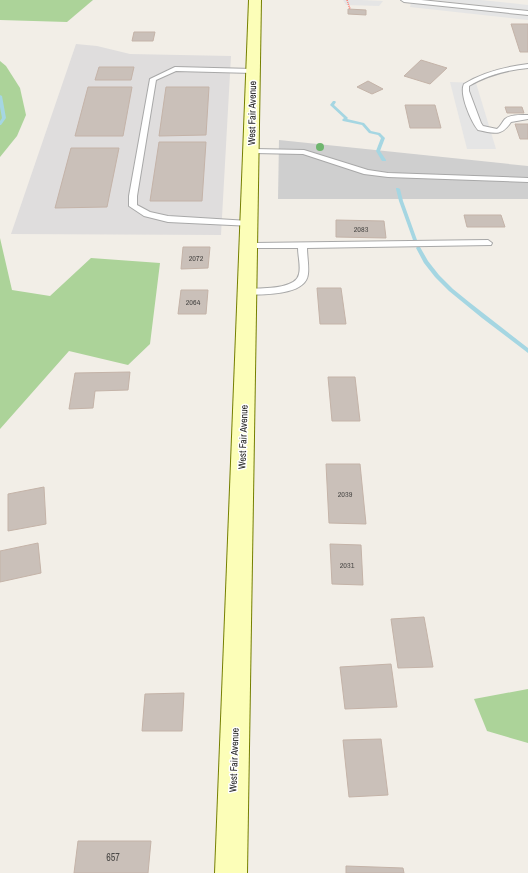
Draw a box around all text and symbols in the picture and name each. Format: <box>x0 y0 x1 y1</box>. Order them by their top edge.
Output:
street label: West Fair Avenue <box>245 80 259 145</box>
house number: 2083 <box>354 224 369 234</box>
house number: 2072 <box>189 253 204 263</box>
house number: 2064 <box>186 297 201 307</box>
street label: West Fair Avenue <box>235 404 251 469</box>
house number: 2039 <box>338 489 353 499</box>
house number: 2031 <box>340 560 355 570</box>
street label: West Fair Avenue <box>226 727 242 792</box>
house number: 657 <box>106 851 120 864</box>

